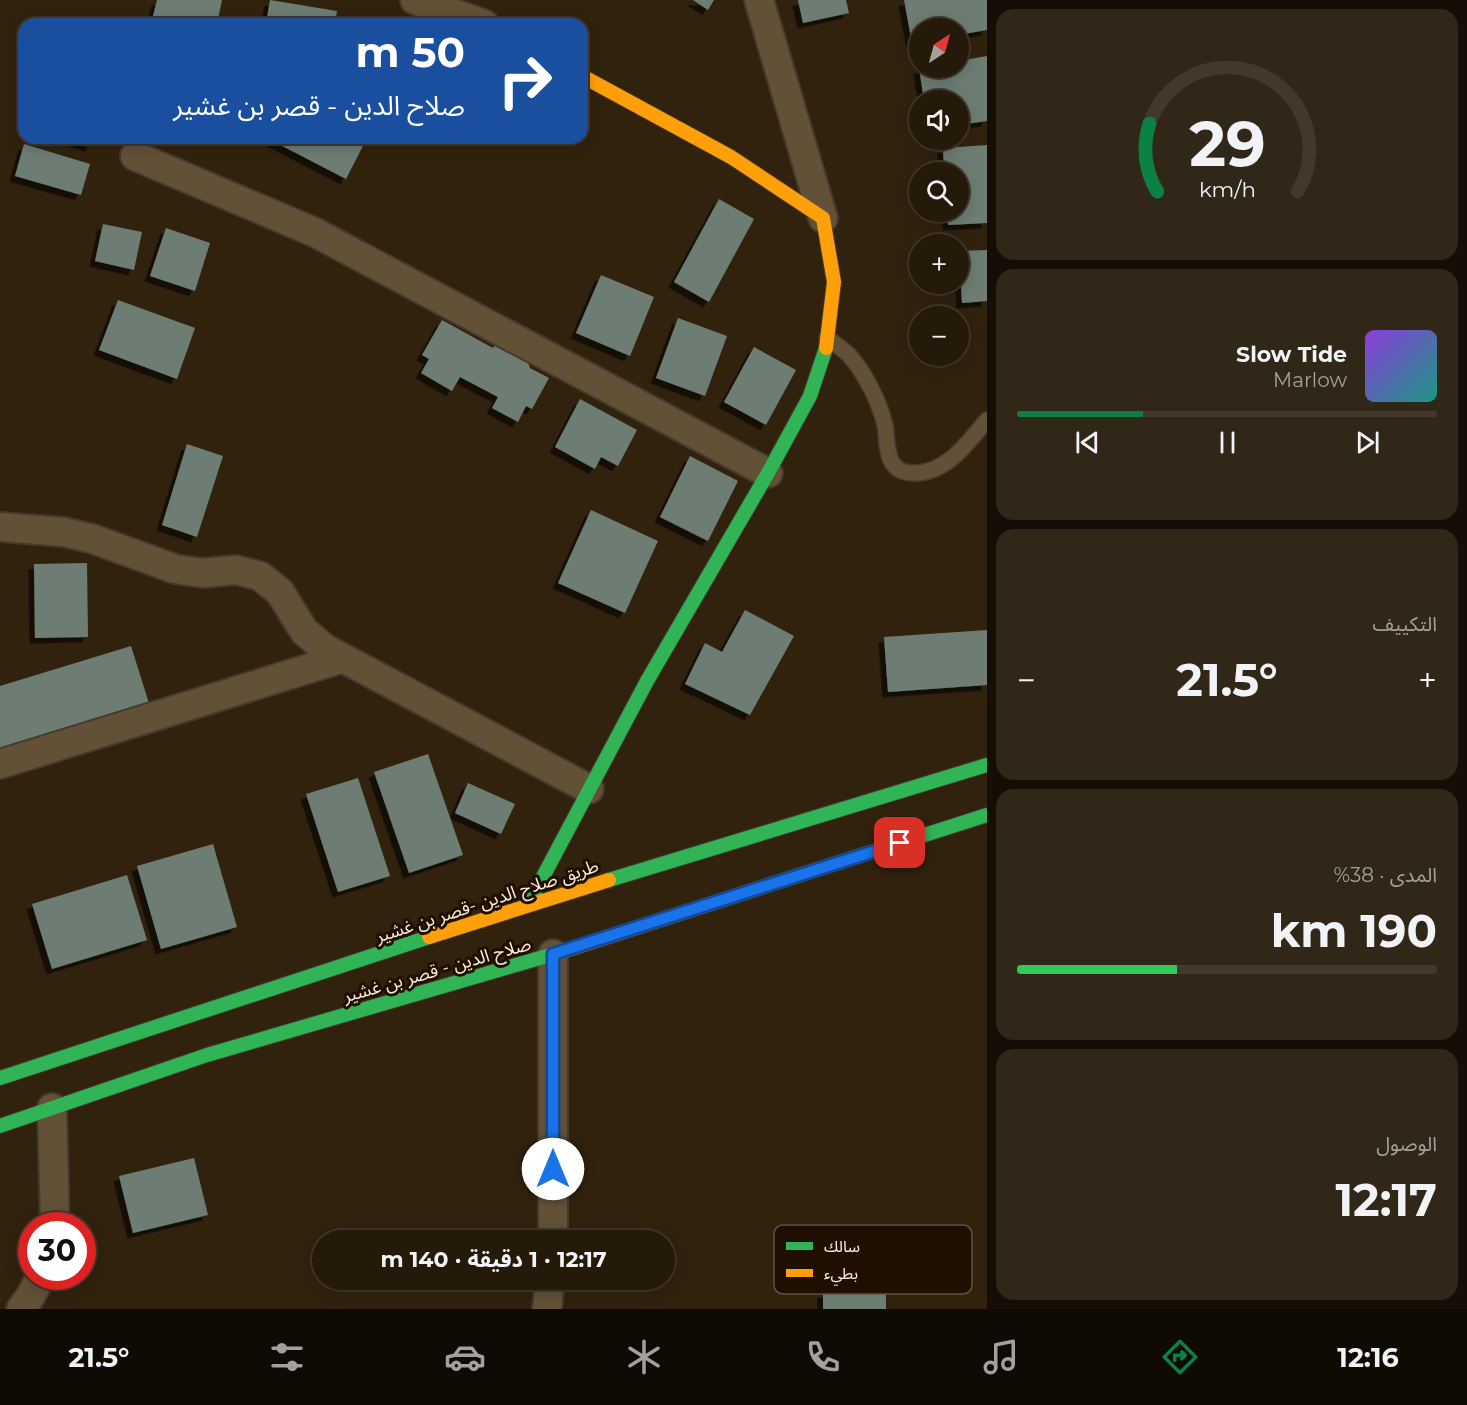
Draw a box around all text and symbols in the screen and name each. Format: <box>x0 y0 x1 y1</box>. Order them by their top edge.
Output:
north arrow <box>909 18 969 78</box>
map controls <box>909 18 969 366</box>
text: 50 m <box>356 26 465 78</box>
icon: right <box>486 42 564 120</box>
text: صلاح الدين - قصر بن غشير <box>173 89 465 122</box>
button: sound <box>909 90 969 150</box>
text: 29 <box>1189 106 1265 182</box>
button: search <box>909 162 969 222</box>
text: km/h <box>1198 176 1256 202</box>
button: + <box>909 234 969 294</box>
button: − <box>909 306 969 366</box>
text: Slow Tide <box>1236 341 1347 368</box>
text: Marlow <box>1273 368 1347 392</box>
icon: previous <box>1071 426 1104 459</box>
icon: pause <box>1211 426 1244 459</box>
icon: next <box>1351 426 1384 459</box>
text: التكييف <box>1373 612 1437 636</box>
text: 21.5° <box>1176 652 1278 707</box>
text: − <box>1017 660 1036 700</box>
text: + <box>1418 660 1437 700</box>
pin <box>874 817 925 868</box>
icon: arrive <box>883 826 916 859</box>
street label: طريق صلاح الدين -قصر بن غشير <box>372 855 602 950</box>
text: المدى · 38% <box>1333 863 1437 887</box>
text: 190 km <box>1271 903 1437 958</box>
street label: صلاح الدين - قصر بن غشير <box>340 933 534 1010</box>
text: الوصول <box>1376 1132 1437 1156</box>
position arrow <box>521 1137 585 1201</box>
text: 12:17 <box>1335 1172 1437 1227</box>
speed limit sign: 30 <box>18 1212 96 1290</box>
legend <box>774 1225 972 1294</box>
text: سالك <box>824 1237 860 1256</box>
text: 12:17 · 1 دقيقة · 140 m <box>380 1246 607 1273</box>
text: بطيء <box>824 1264 858 1286</box>
icon: filters <box>266 1336 308 1378</box>
icon: car <box>444 1336 486 1378</box>
icon: climate <box>623 1336 665 1378</box>
icon: phone <box>802 1336 844 1378</box>
icon: music <box>980 1336 1022 1378</box>
icon: directions <box>1159 1336 1201 1378</box>
text: 21.5° <box>68 1341 129 1374</box>
text: 12:16 <box>1337 1341 1399 1374</box>

